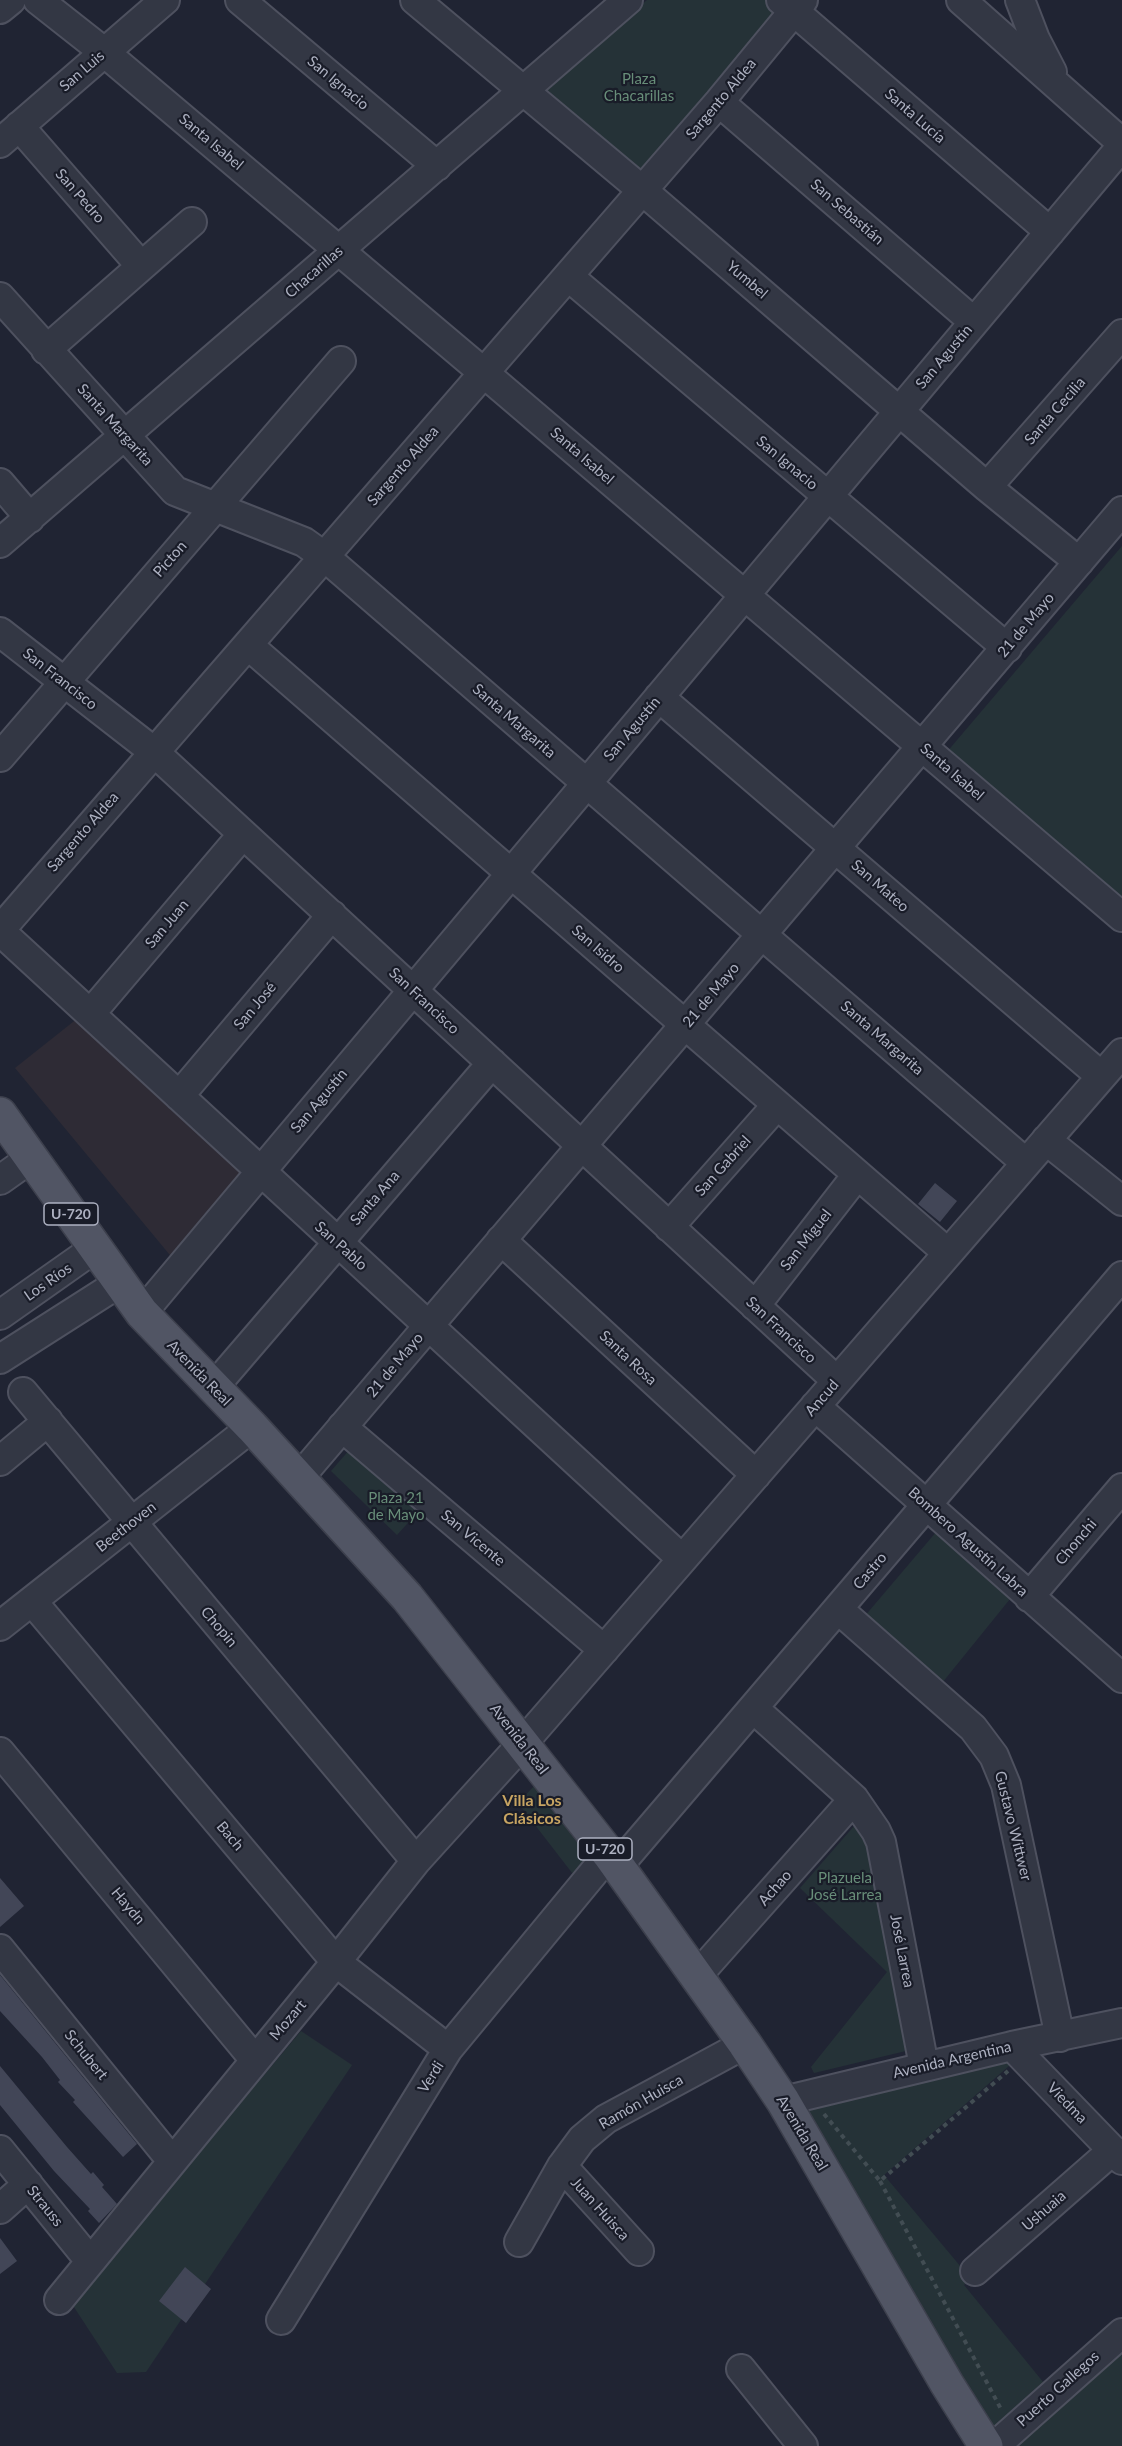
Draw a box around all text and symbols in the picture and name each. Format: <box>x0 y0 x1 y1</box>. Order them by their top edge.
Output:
street label: San Luis <box>56 47 108 95</box>
street label: San Ignacio <box>304 52 372 114</box>
street label: Sargento Aldea <box>682 55 760 143</box>
park label: Plaza Chacarillas <box>604 70 674 105</box>
street label: Santa Lucía <box>881 85 949 147</box>
street label: Santa Isabel <box>175 110 247 174</box>
street label: San Pedro <box>51 165 109 227</box>
street label: San Sebastián <box>807 175 887 249</box>
street label: Chacarillas <box>281 242 347 302</box>
street label: Yumbel <box>723 257 771 303</box>
street label: San Agustín <box>912 321 976 393</box>
street label: Santa Cecilia <box>1021 374 1089 448</box>
street label: Santa Margarita <box>74 380 156 470</box>
street label: Sargento Aldea <box>363 422 443 510</box>
street label: Santa Isabel <box>547 424 617 488</box>
street label: San Ignacio <box>753 432 821 494</box>
street label: Picton <box>149 537 191 581</box>
street label: 21 de Mayo <box>994 589 1058 661</box>
street label: San Francisco <box>19 644 101 714</box>
street label: Santa Margarita <box>469 680 559 762</box>
street label: San Agustín <box>600 693 664 765</box>
street label: Santa Isabel <box>917 740 987 804</box>
street label: Sargento Aldea <box>43 788 123 876</box>
street label: San Mateo <box>847 856 913 916</box>
street label: San Juan <box>141 896 193 952</box>
street label: San Isidro <box>568 921 628 977</box>
street label: 21 de Mayo <box>679 959 743 1031</box>
street label: San Francisco <box>385 964 463 1038</box>
street label: San José <box>230 979 280 1033</box>
street label: Santa Margarita <box>837 997 927 1079</box>
street label: San Agustín <box>287 1065 351 1137</box>
street label: San Gabriel <box>691 1132 755 1200</box>
street label: Santa Ana <box>346 1167 404 1229</box>
road number: U-720 <box>44 1203 98 1225</box>
street label: San Miguel <box>777 1206 835 1274</box>
street label: San Pablo <box>311 1218 371 1274</box>
street label: Los Ríos <box>21 1259 75 1305</box>
street label: San Francisco <box>742 1293 820 1367</box>
street label: Santa Rosa <box>596 1327 660 1389</box>
street label: 21 de Mayo <box>363 1329 427 1401</box>
street label: Avenida Real <box>163 1336 235 1410</box>
street label: Ancud <box>801 1376 843 1420</box>
street label: Bombero Agustín Labra <box>904 1484 1032 1600</box>
park label: Plaza 21 de Mayo <box>367 1489 425 1524</box>
street label: Beethoven <box>92 1498 160 1556</box>
street label: San Vicente <box>437 1506 509 1570</box>
street label: Chonchi <box>1052 1515 1100 1569</box>
street label: Castro <box>849 1549 891 1593</box>
street label: Chopin <box>197 1603 241 1651</box>
street label: Avenida Real <box>486 1700 552 1778</box>
street label: Gustavo Wittwer <box>991 1769 1035 1883</box>
district label: Villa Los Clásicos <box>502 1791 562 1829</box>
street label: Bach <box>213 1818 247 1854</box>
road number: U-720 <box>578 1838 632 1860</box>
street label: Achao <box>755 1866 795 1910</box>
park label: Plazuela José Larrea <box>808 1869 882 1904</box>
street label: Haydn <box>107 1884 149 1928</box>
street label: José Larrea <box>886 1913 918 1989</box>
street label: Mozart <box>266 1996 310 2044</box>
street label: Schubert <box>60 2026 112 2084</box>
street label: Avenida Argentina <box>891 2038 1013 2082</box>
street label: Verdi <box>414 2058 448 2096</box>
street label: Ramón Huisca <box>596 2071 686 2133</box>
street label: Viedma <box>1043 2079 1091 2127</box>
street label: Avenida Real <box>773 2092 831 2174</box>
street label: Juan Huisca <box>567 2174 633 2244</box>
street label: Strauss <box>23 2182 67 2230</box>
street label: Ushuaia <box>1018 2187 1070 2235</box>
street label: Puerto Gallegos <box>1013 2347 1103 2431</box>

